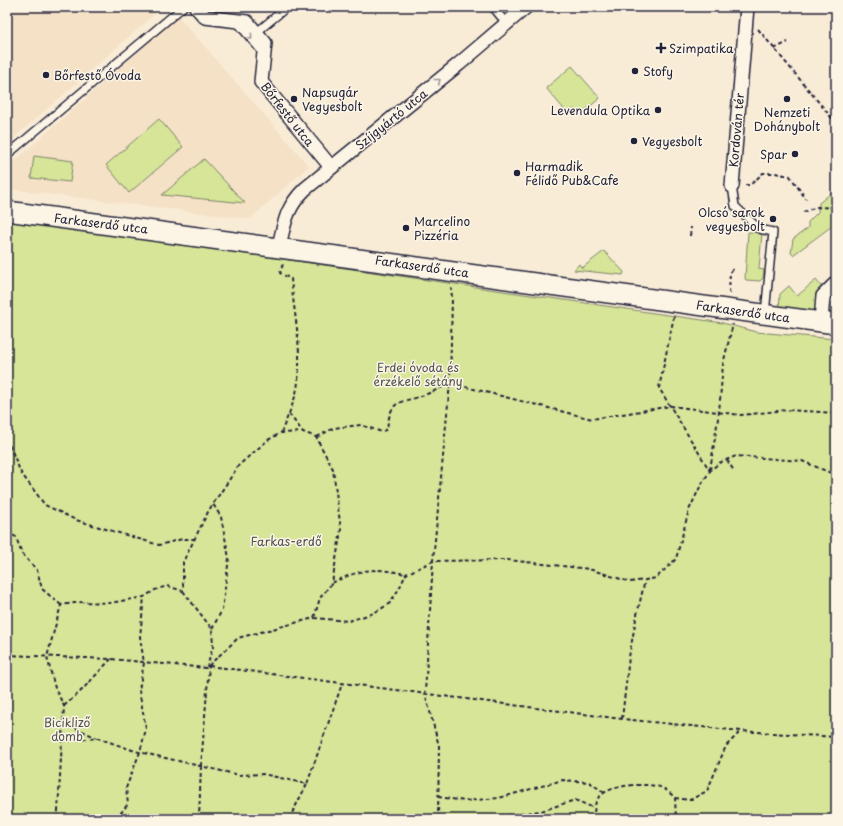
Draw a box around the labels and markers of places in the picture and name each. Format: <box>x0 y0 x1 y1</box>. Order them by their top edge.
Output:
place label: Szimpatika <box>669 39 734 57</box>
marker: Szimpatika <box>656 43 666 53</box>
place label: Stofy <box>643 62 673 80</box>
place label: Bőrfestő Óvoda <box>54 66 142 84</box>
marker: Stofy <box>630 66 640 76</box>
marker: Bőrfestő Óvoda <box>41 70 51 80</box>
place label: Napsugár Vegyesbolt <box>302 83 363 115</box>
marker: Napsugár Vegyesbolt <box>289 94 299 104</box>
marker: Nemzeti Dohánybolt <box>782 94 792 104</box>
place label: Levendula Optika <box>551 101 651 119</box>
place label: Nemzeti Dohánybolt <box>754 103 820 135</box>
marker: Levendula Optika <box>653 105 663 115</box>
place label: Vegyesbolt <box>642 132 703 150</box>
marker: Vegyesbolt <box>629 136 639 146</box>
place label: Spar <box>760 145 788 163</box>
marker: Spar <box>790 149 800 159</box>
place label: Harmadik Félidő Pub&Cafe <box>525 157 619 189</box>
marker: Harmadik Félidő Pub&Cafe <box>512 168 522 178</box>
place label: Olcsó sarok vegyesbolt <box>698 203 765 235</box>
place label: Marcelino Pizzéria <box>414 212 470 244</box>
marker: Olcsó sarok vegyesbolt <box>768 214 778 224</box>
marker: Marcelino Pizzéria <box>401 223 411 233</box>

